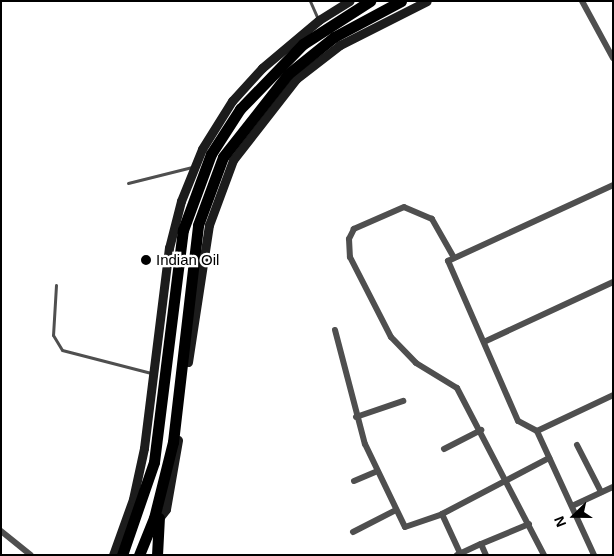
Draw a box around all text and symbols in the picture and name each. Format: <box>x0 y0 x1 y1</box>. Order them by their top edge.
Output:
place label: Indian Oil <box>156 251 219 269</box>
marker: Indian Oil <box>140 254 152 266</box>
north arrow <box>549 491 599 541</box>
text: N <box>551 514 569 529</box>

